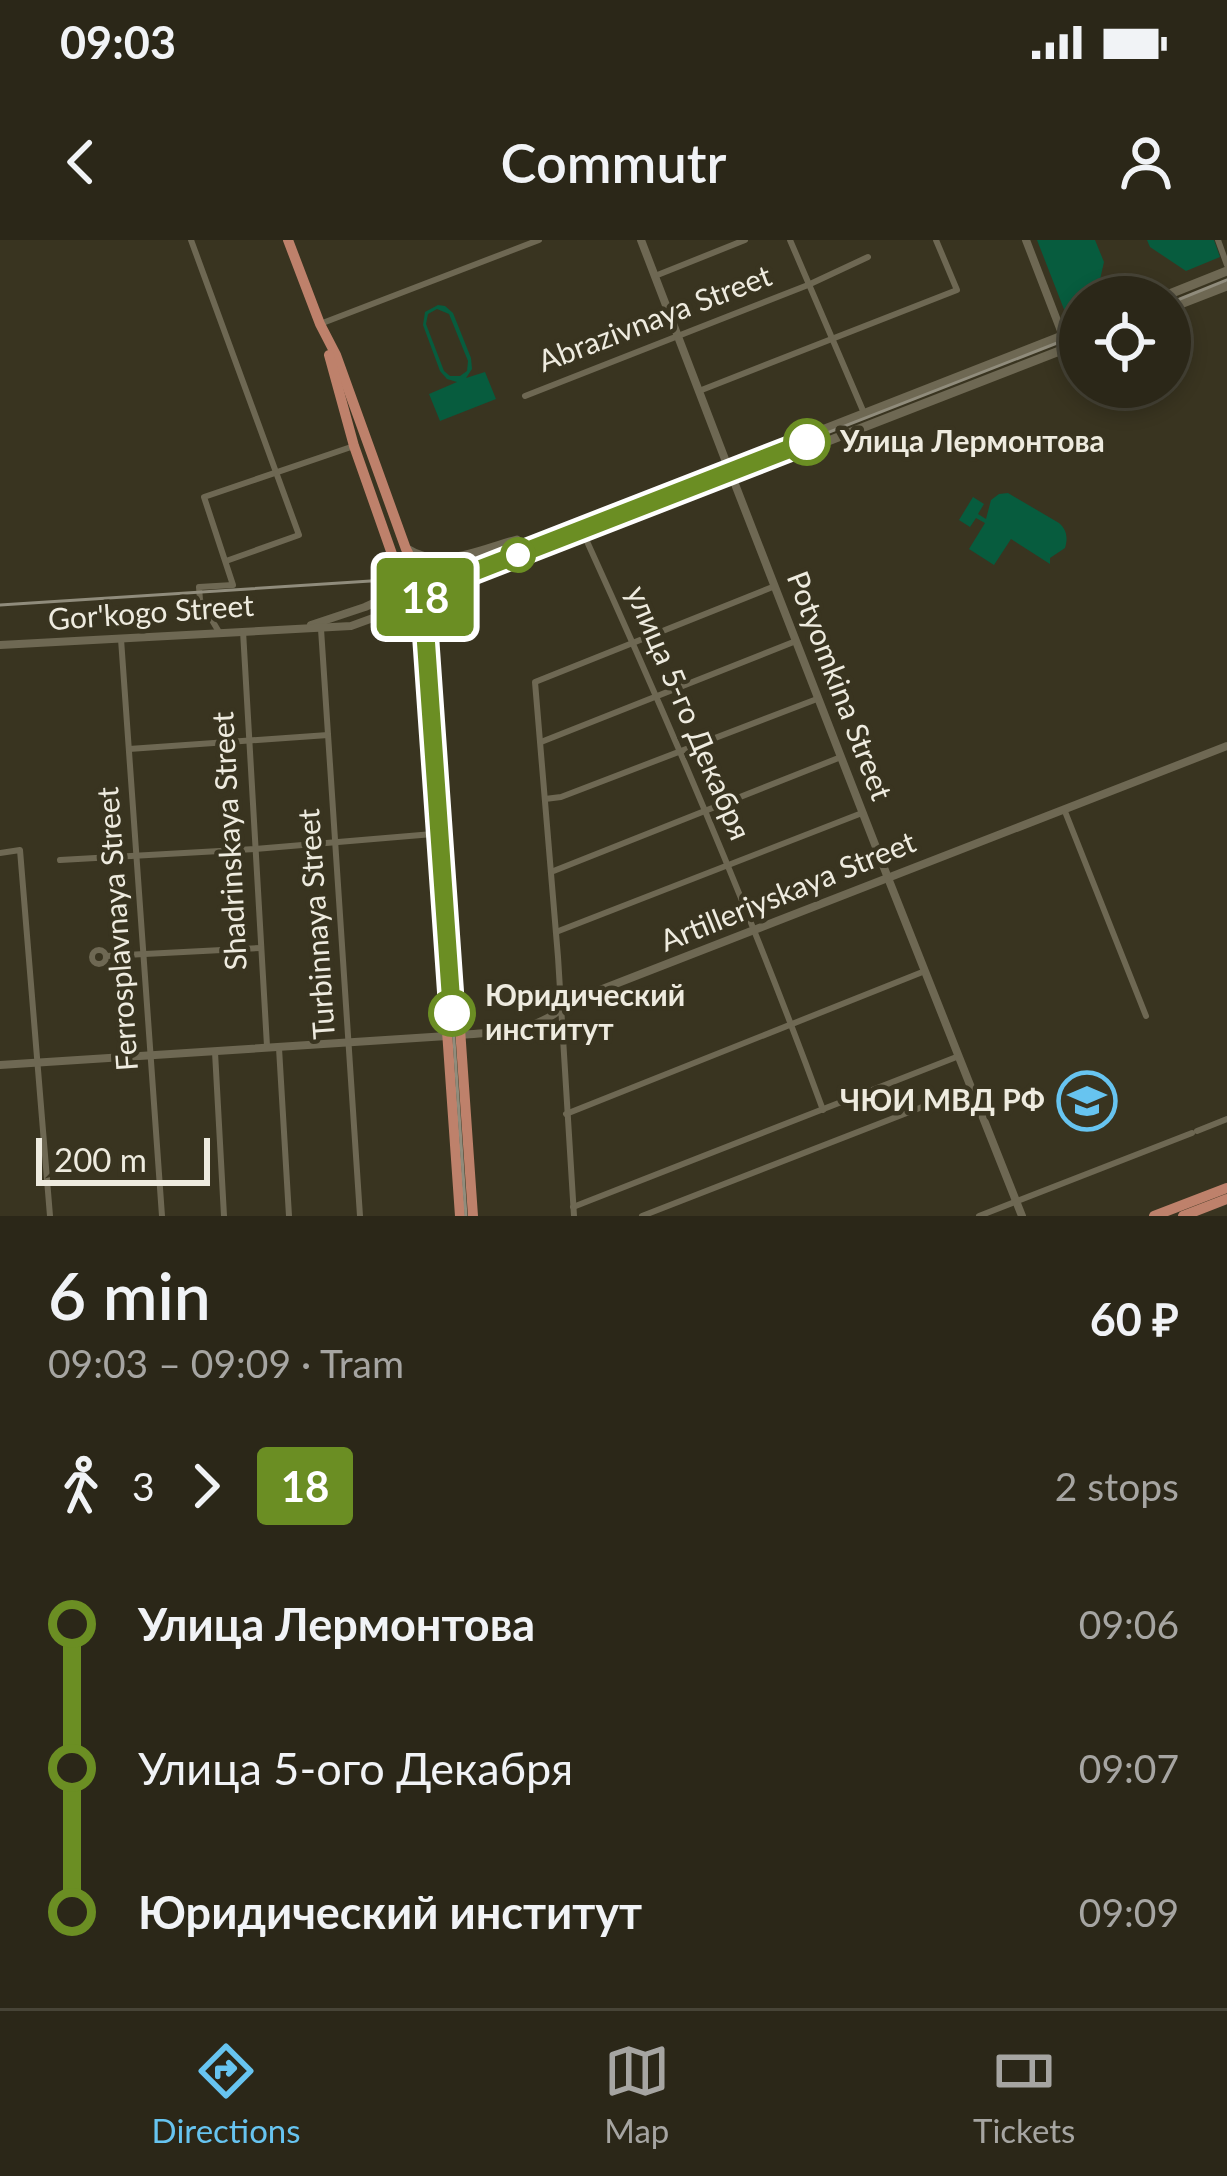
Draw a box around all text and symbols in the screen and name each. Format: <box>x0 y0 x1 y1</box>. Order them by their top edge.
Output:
text: 09:03 <box>60 15 176 69</box>
icon: back <box>48 129 114 195</box>
icon: person <box>1113 129 1179 195</box>
text: Commutr <box>501 130 726 195</box>
street label: Abrazivnaya Street <box>533 256 776 378</box>
map controls <box>1059 276 1191 408</box>
button: locate <box>1059 276 1191 408</box>
marker: Улица Лермонтова <box>785 420 829 464</box>
place label: Улица Лермонтова <box>839 422 1105 458</box>
unlabelled marker <box>502 539 534 571</box>
line badge: 18 <box>371 558 479 636</box>
street label: Potyomkina Street <box>781 566 901 805</box>
text: 18 <box>401 572 449 622</box>
street label: улица 5-го Декабря <box>620 580 760 845</box>
street label: Gor'kogo Street <box>47 586 255 636</box>
street label: Shadrinskaya Street <box>203 711 253 971</box>
street label: Ferrosplavnaya Street <box>88 786 144 1072</box>
street label: Turbinnaya Street <box>289 807 341 1041</box>
street label: Artilleriyskaya Street <box>654 822 921 958</box>
place label: Юридический институт <box>485 976 685 1046</box>
marker: Юридический институт <box>430 991 474 1035</box>
school or university icon: ЧЮИ МВД РФ <box>1056 1070 1118 1132</box>
place label: ЧЮИ МВД РФ <box>840 1081 1045 1117</box>
scale bar <box>36 1132 210 1185</box>
text: 200 m <box>54 1139 147 1179</box>
text: 6 min <box>48 1255 211 1334</box>
text: 60 ₽ <box>1090 1292 1179 1346</box>
text: 09:03 – 09:09 · Tram <box>48 1340 404 1386</box>
icon: walk <box>48 1453 114 1519</box>
icon: forward <box>173 1453 239 1519</box>
text: 18 <box>281 1461 329 1511</box>
text: 3 <box>132 1463 155 1509</box>
text: 2 stops <box>1055 1463 1179 1509</box>
text: Улица Лермонтова <box>138 1597 535 1651</box>
text: 09:06 <box>1079 1601 1179 1647</box>
text: Улица 5-ого Декабря <box>138 1741 573 1795</box>
text: 09:07 <box>1079 1745 1179 1791</box>
text: Юридический институт <box>138 1885 642 1939</box>
text: 09:09 <box>1079 1889 1179 1935</box>
tab: Directions <box>152 2038 301 2150</box>
tab: Map <box>604 2038 670 2150</box>
tab: Tickets <box>973 2038 1075 2150</box>

